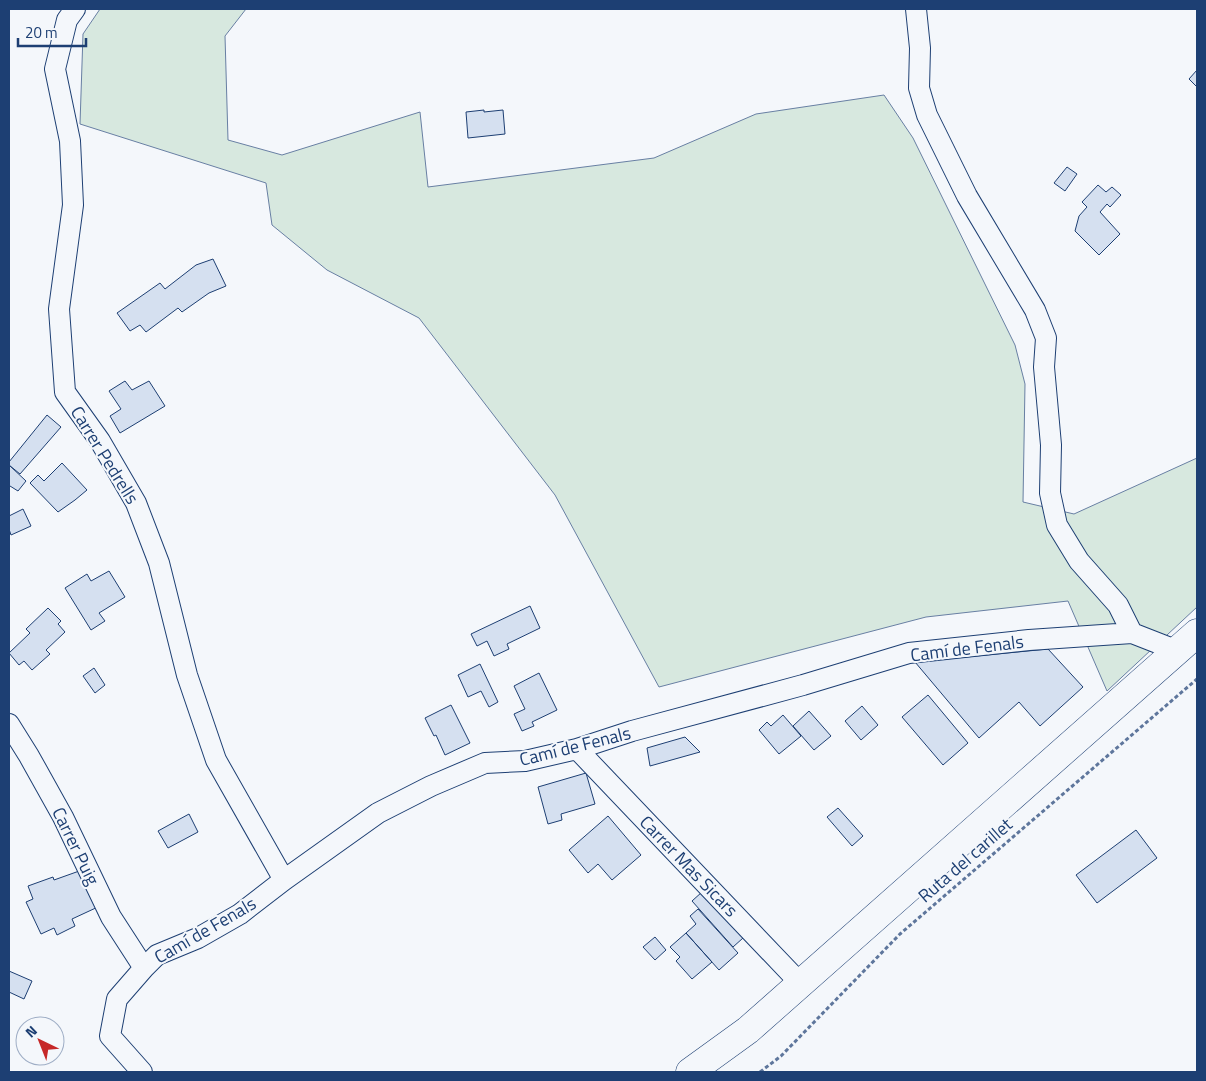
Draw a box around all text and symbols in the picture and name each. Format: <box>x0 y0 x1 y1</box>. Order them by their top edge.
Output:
scale bar <box>18 15 85 47</box>
text: 20 m <box>25 21 58 44</box>
street label: Carrer Pedrells <box>64 401 146 509</box>
street label: Camí de Fenals <box>909 628 1025 668</box>
street label: Camí de Fenals <box>517 719 633 773</box>
street label: Carrer Puig <box>45 802 107 890</box>
street label: Carrer Mas Sicars <box>633 809 745 923</box>
street label: Ruta del carillet <box>912 811 1019 909</box>
street label: Camí de Fenals <box>149 890 261 970</box>
north arrow <box>15 1016 65 1066</box>
text: N <box>20 1020 42 1042</box>

